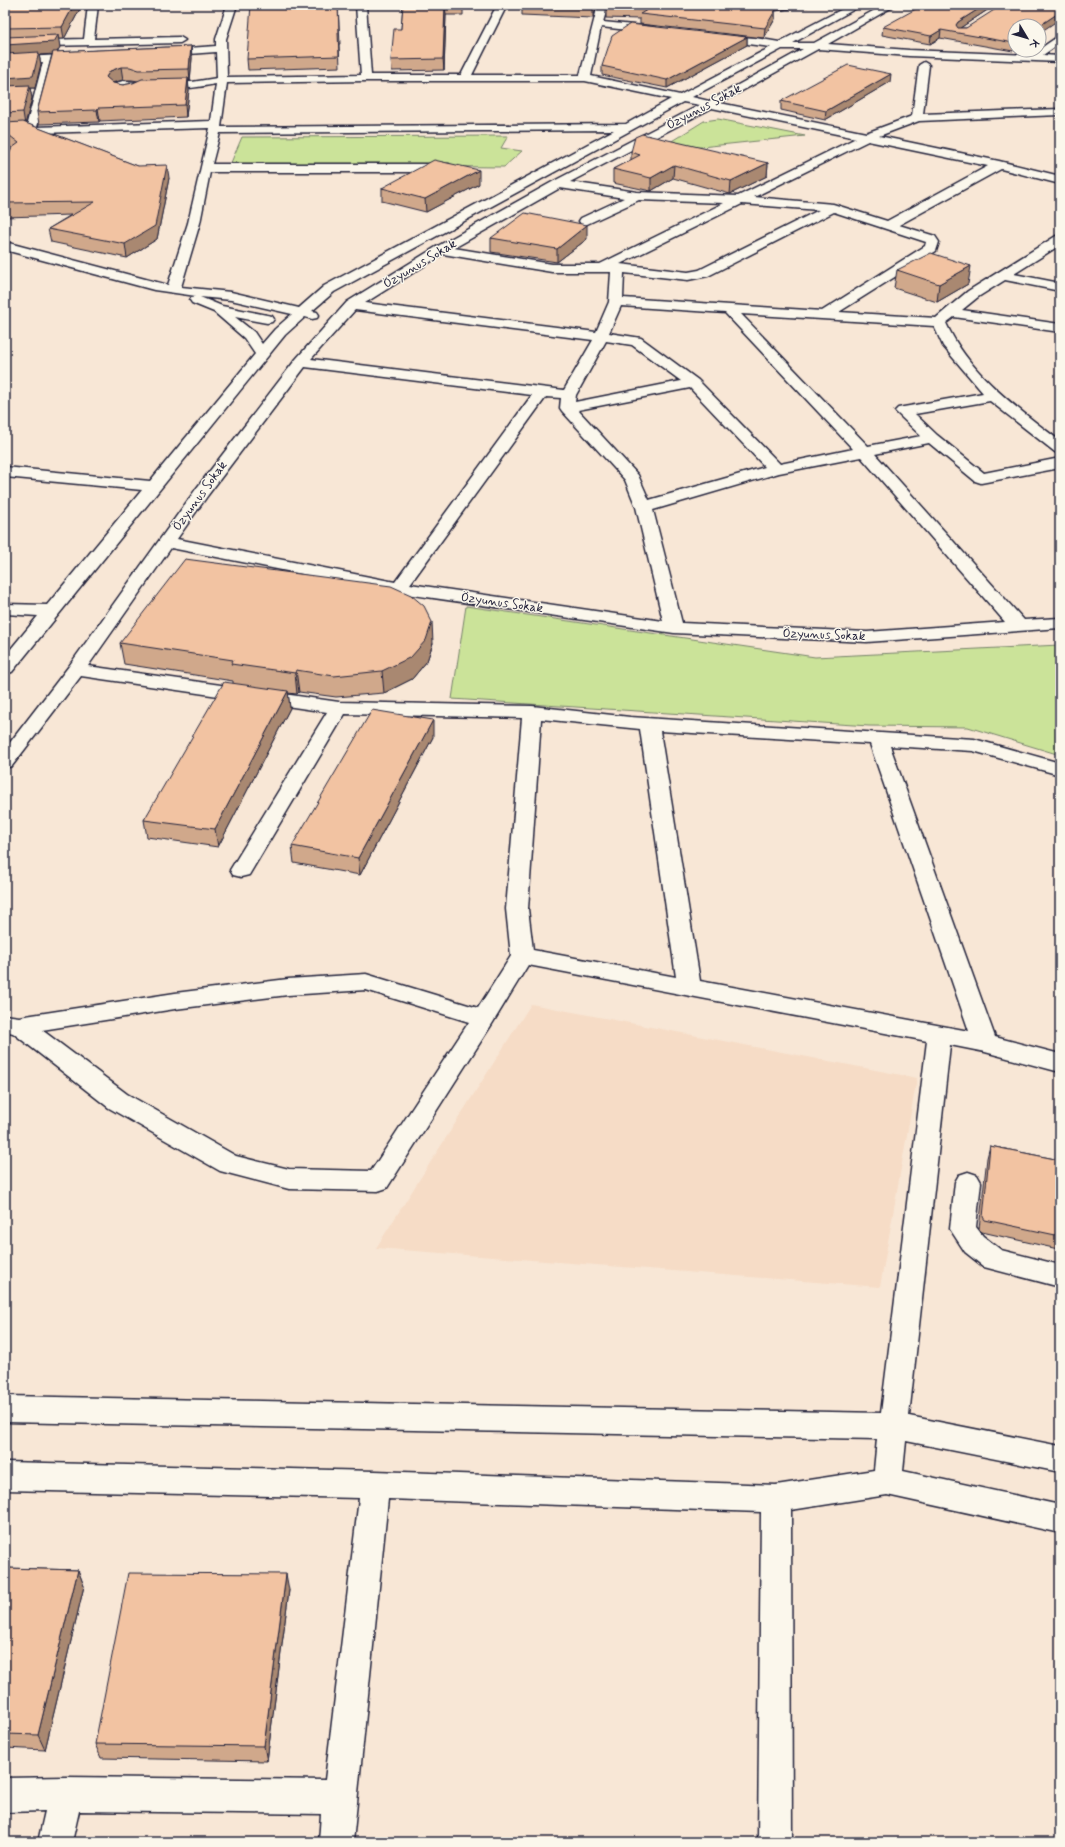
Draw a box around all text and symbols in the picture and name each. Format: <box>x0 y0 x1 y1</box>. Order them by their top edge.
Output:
north arrow <box>1007 18 1047 58</box>
text: K <box>1026 36 1042 51</box>
street label: Özyunus Sokak <box>663 80 745 134</box>
street label: Özyunus Sokak <box>380 235 460 293</box>
street label: Özyunus Sokak <box>169 457 231 534</box>
street label: Özyunus Sokak <box>460 589 545 617</box>
street label: Özyunus Sokak <box>782 625 866 645</box>

